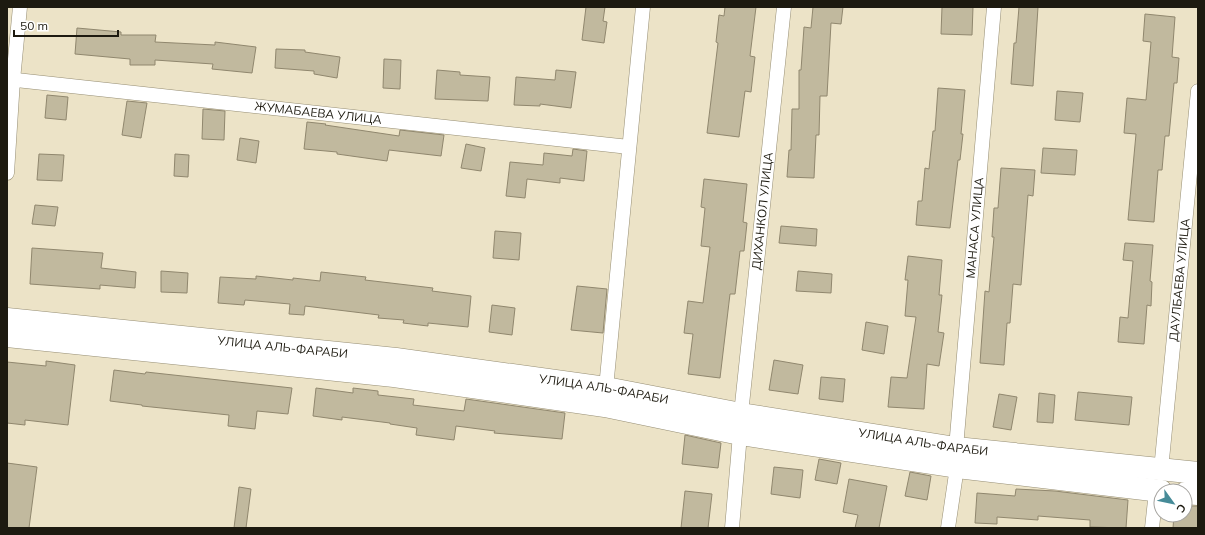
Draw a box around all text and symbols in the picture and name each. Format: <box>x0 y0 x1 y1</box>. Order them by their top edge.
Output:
scale bar <box>14 12 118 38</box>
text: 50 m <box>20 18 48 33</box>
street label: ЖУМАБАЕВА УЛИЦА <box>254 98 383 127</box>
street label: ДИХАНКОЛ УЛИЦА <box>748 151 776 271</box>
street label: МАНАСА УЛИЦА <box>963 176 986 279</box>
street label: ДАУЛБАЕВА УЛИЦА <box>1166 217 1193 342</box>
street label: УЛИЦА АЛЬ-ФАРАБИ <box>216 333 349 361</box>
street label: УЛИЦА АЛЬ-ФАРАБИ <box>537 371 670 407</box>
street label: УЛИЦА АЛЬ-ФАРАБИ <box>856 425 989 458</box>
north arrow <box>1153 483 1193 523</box>
text: С <box>1173 501 1189 516</box>

